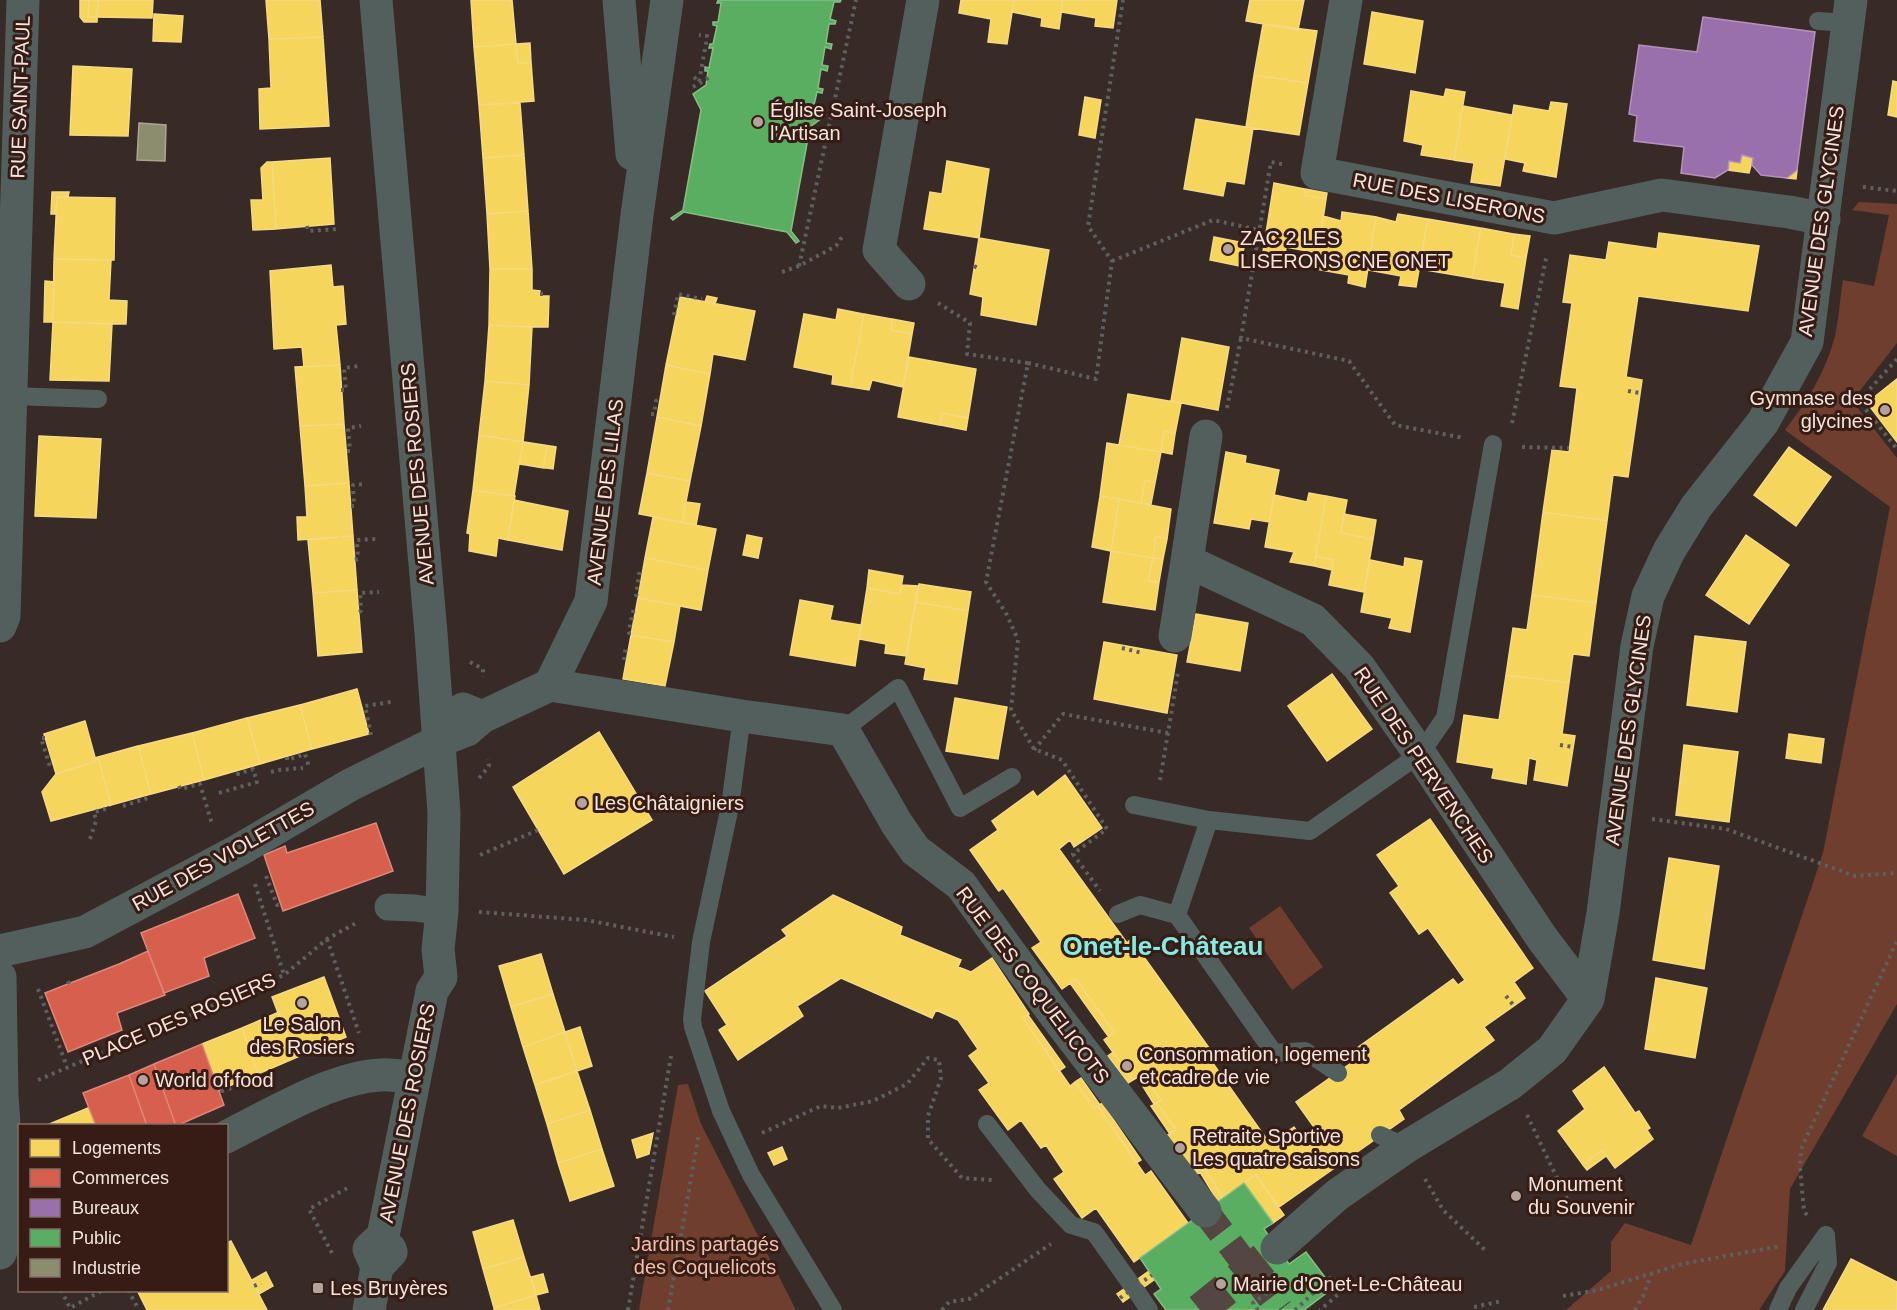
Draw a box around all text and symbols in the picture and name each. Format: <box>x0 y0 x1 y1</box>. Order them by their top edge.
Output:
street label: RUE SAINT-PAUL <box>6 15 34 179</box>
place label: Église Saint-Joseph l'Artisan <box>770 99 947 144</box>
street label: AVENUE DES GLYCINES <box>1794 104 1848 338</box>
marker: Église Saint-Joseph l'Artisan <box>751 115 765 129</box>
street label: RUE DES LISERONS <box>1351 169 1547 227</box>
place label: ZAC 2 LES LISERONS CNE ONET <box>1240 227 1450 272</box>
marker: ZAC 2 LES LISERONS CNE ONET <box>1221 242 1235 256</box>
street label: AVENUE DES ROSIERS <box>396 362 438 586</box>
place label: Gymnase des glycines <box>1750 387 1873 432</box>
street label: AVENUE DES LILAS <box>583 398 627 586</box>
marker: Gymnase des glycines <box>1878 403 1892 417</box>
street label: AVENUE DES GLYCINES <box>1601 613 1655 847</box>
street label: RUE DES PERVENCHES <box>1350 663 1498 867</box>
place label: Les Châtaigniers <box>594 792 744 814</box>
marker: Les Châtaigniers <box>575 796 589 810</box>
street label: RUE DES VIOLETTES <box>128 797 318 915</box>
street label: RUE DES COQUELICOTS <box>952 883 1114 1087</box>
district label: Onet-le-Château <box>1063 931 1263 961</box>
street label: PLACE DES ROSIERS <box>79 968 279 1070</box>
marker: Le Salon des Rosiers <box>295 996 309 1010</box>
street label: AVENUE DES ROSIERS <box>375 1001 439 1225</box>
place label: Le Salon des Rosiers <box>249 1013 355 1058</box>
place label: Consommation, logement et cadre de vie <box>1139 1043 1367 1088</box>
marker: Consommation, logement et cadre de vie <box>1120 1059 1134 1073</box>
place label: World of food <box>155 1069 274 1091</box>
marker: World of food <box>136 1073 150 1087</box>
legend <box>18 1124 228 1292</box>
place label: Retraite Sportive Les quatre saisons <box>1192 1125 1360 1170</box>
text: Logements <box>72 1138 161 1158</box>
marker: Retraite Sportive Les quatre saisons <box>1173 1141 1187 1155</box>
text: Commerces <box>72 1168 169 1188</box>
place label: Monument du Souvenir <box>1528 1173 1635 1218</box>
marker: Monument du Souvenir <box>1509 1189 1523 1203</box>
text: Bureaux <box>72 1198 139 1218</box>
text: Public <box>72 1228 121 1248</box>
park label: Jardins partagés des Coquelicots <box>631 1233 779 1278</box>
text: Industrie <box>72 1258 141 1278</box>
place label: Mairie d'Onet-Le-Château <box>1233 1273 1463 1295</box>
place label: Les Bruyères <box>330 1277 448 1299</box>
marker: Mairie d'Onet-Le-Château <box>1214 1277 1228 1291</box>
marker: Les Bruyères <box>311 1281 325 1295</box>

